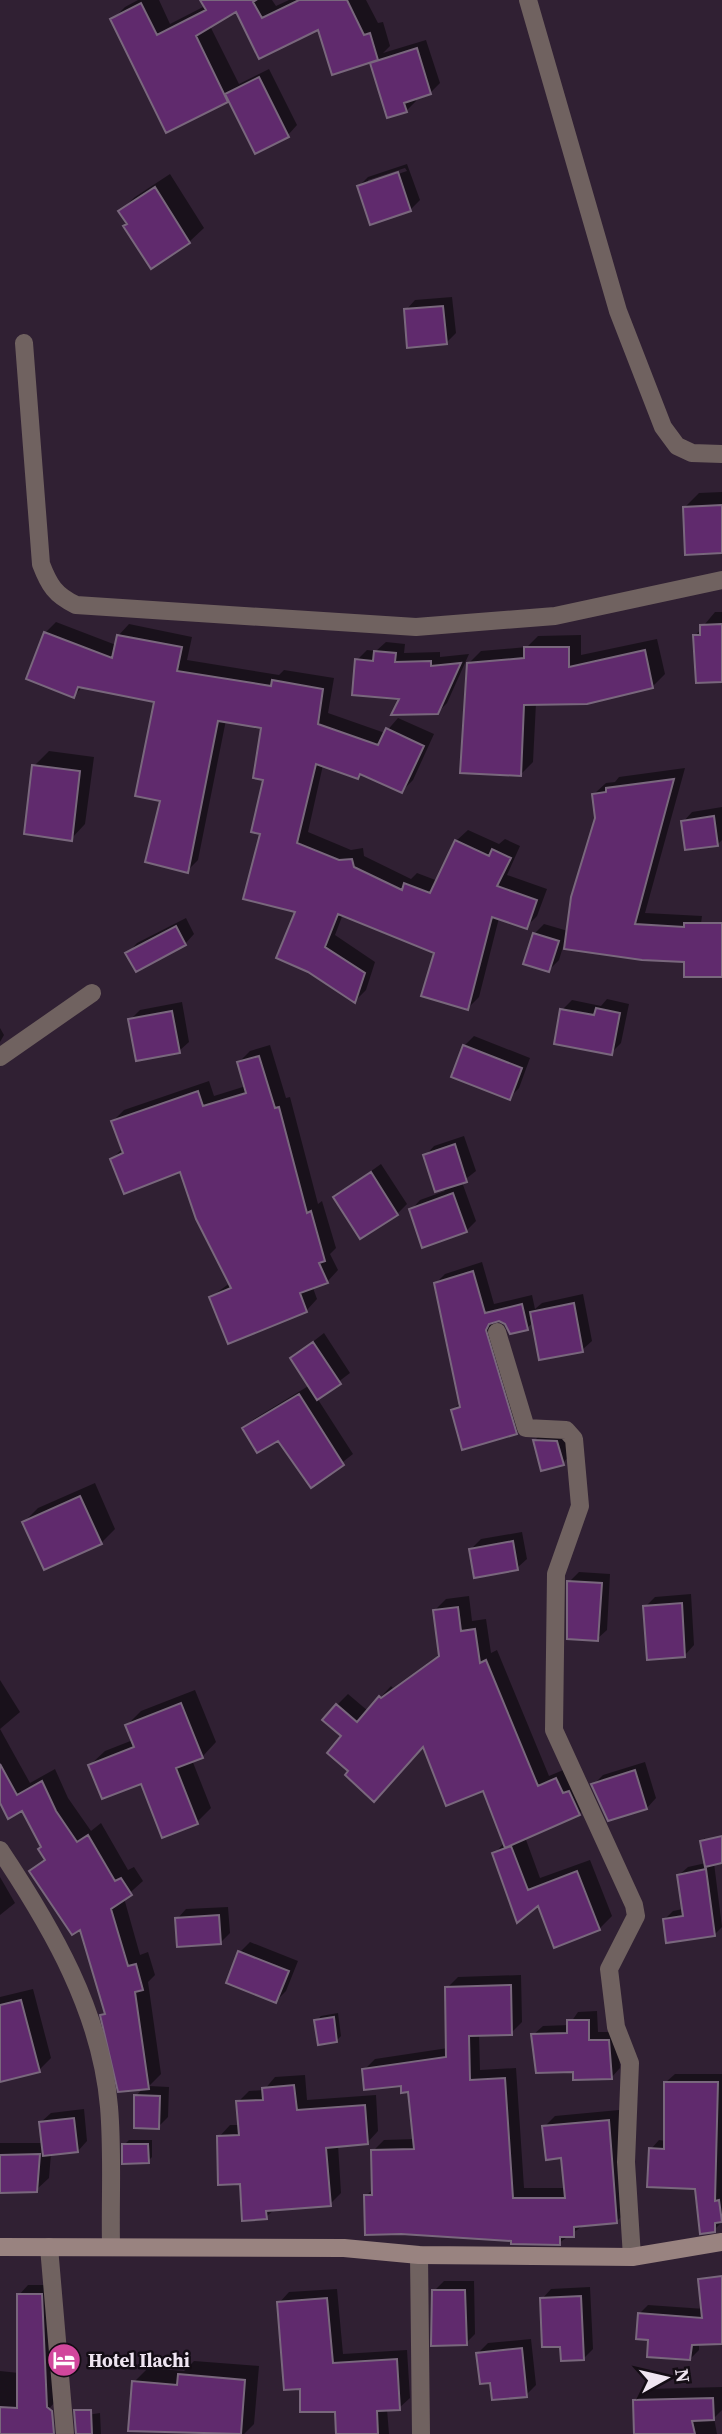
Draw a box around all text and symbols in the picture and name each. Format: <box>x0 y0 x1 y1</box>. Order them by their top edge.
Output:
hotel icon: Hotel Ilachi <box>45 2341 83 2379</box>
north arrow <box>631 2343 701 2413</box>
place label: Hotel Ilachi <box>88 2347 190 2373</box>
text: N <box>669 2367 697 2384</box>

